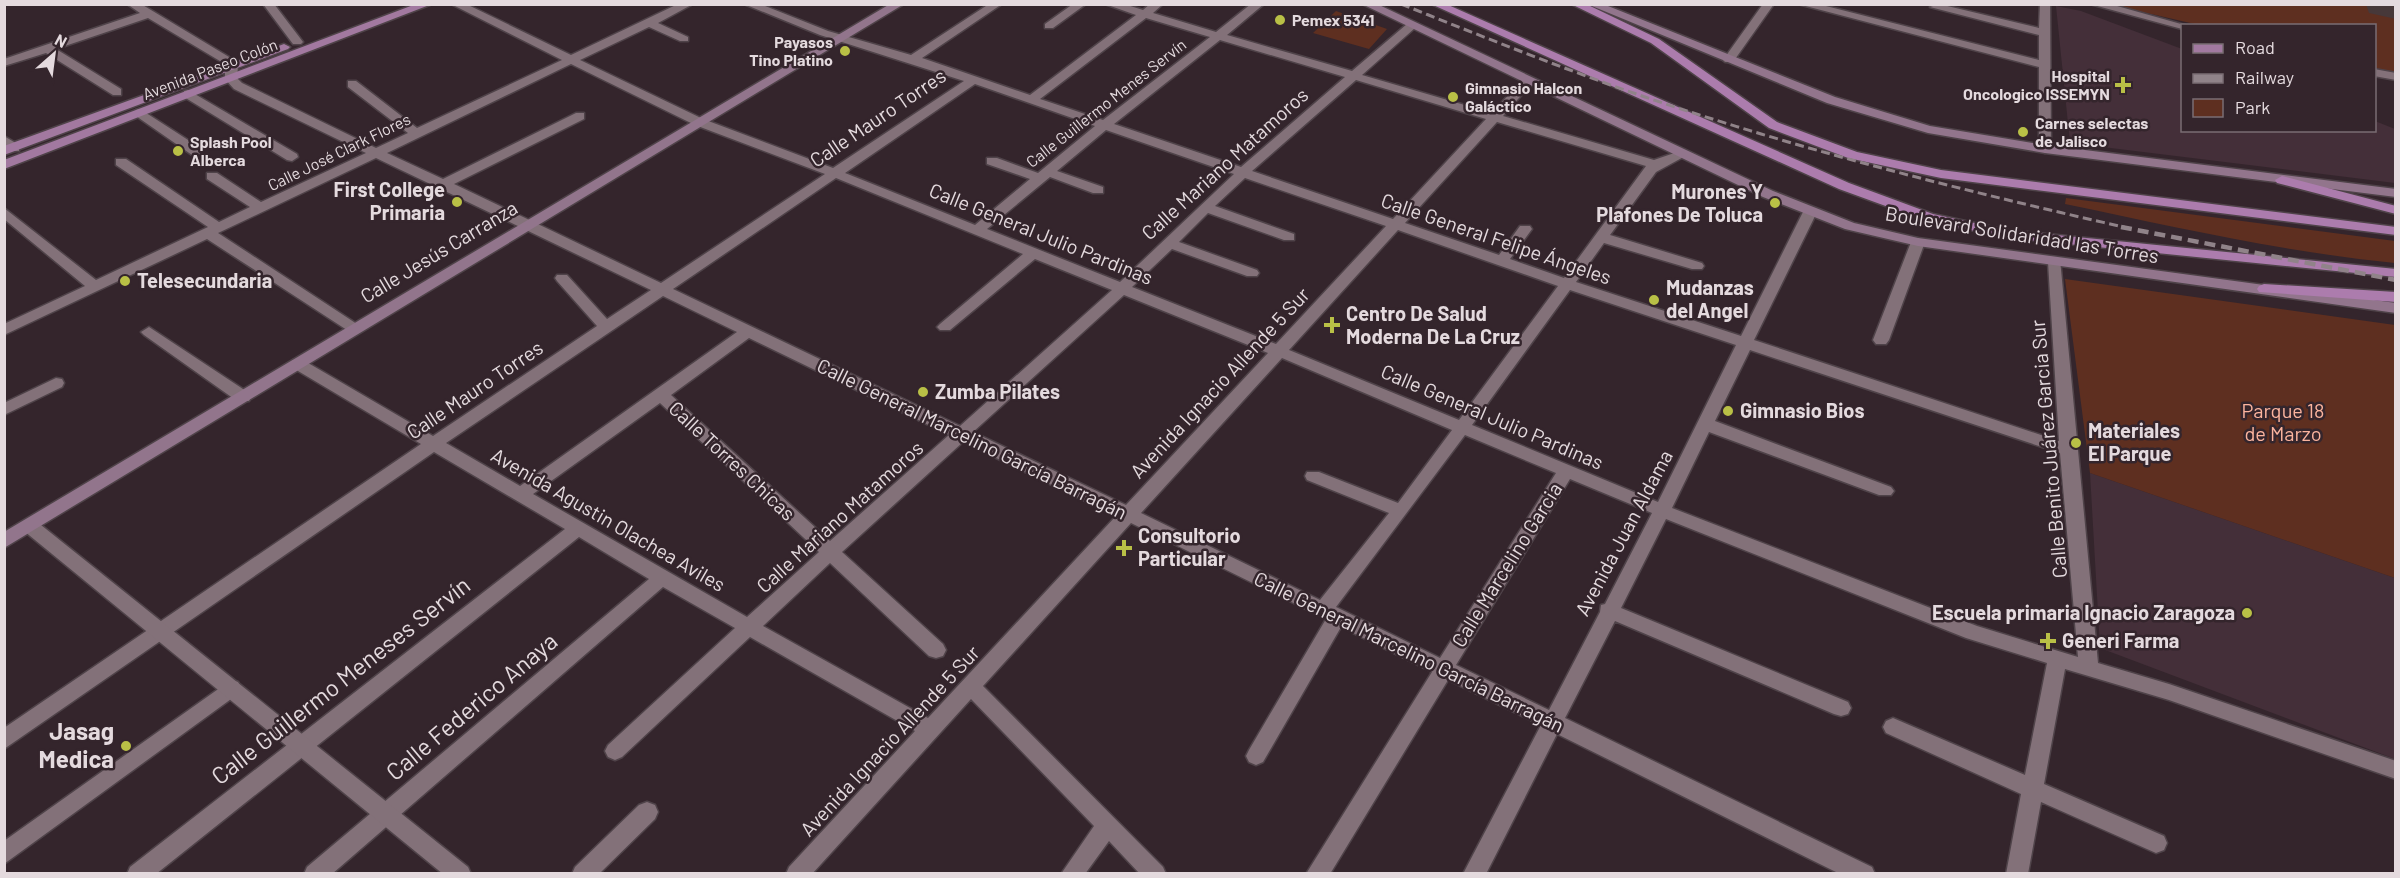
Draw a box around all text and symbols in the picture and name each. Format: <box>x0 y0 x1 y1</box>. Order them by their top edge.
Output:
place label: Pemex 5341 <box>1292 10 1374 29</box>
marker: Pemex 5341 <box>1273 13 1287 27</box>
north arrow <box>24 24 84 84</box>
legend <box>2181 24 2376 132</box>
text: N <box>52 29 70 51</box>
place label: Payasos Tino Platino <box>749 32 833 69</box>
street label: Avenida Paseo Colón <box>140 34 280 103</box>
street label: Calle Guillermo Menes Servín <box>1022 34 1189 171</box>
text: Road <box>2235 36 2275 58</box>
marker: Payasos Tino Platino <box>838 44 852 58</box>
street label: Calle Mauro Torres <box>805 63 950 172</box>
place label: Hospital Oncologico ISSEMYN <box>1963 66 2110 103</box>
text: Railway <box>2235 66 2294 88</box>
marker: Hospital Oncologico ISSEMYN <box>2114 76 2132 94</box>
place label: Gimnasio Halcon Galáctico <box>1465 78 1582 115</box>
street label: Calle Mariano Matamoros <box>1136 82 1313 244</box>
marker: Gimnasio Halcon Galáctico <box>1446 90 1460 104</box>
text: Park <box>2235 96 2270 118</box>
street label: Calle José Clark Flores <box>264 109 413 194</box>
place label: Carnes selectas de Jalisco <box>2035 113 2148 150</box>
marker: Carnes selectas de Jalisco <box>2016 125 2030 139</box>
place label: Splash Pool Alberca <box>190 132 272 169</box>
marker: Splash Pool Alberca <box>171 144 185 158</box>
place label: First College Primaria <box>334 177 445 224</box>
street label: Calle General Julio Pardinas <box>926 177 1157 289</box>
place label: Murones Y Plafones De Toluca <box>1596 179 1763 226</box>
street label: Calle General Felipe Ángeles <box>1378 187 1615 289</box>
street label: Calle Jesús Carranza <box>356 195 521 308</box>
marker: First College Primaria <box>450 195 464 209</box>
marker: Murones Y Plafones De Toluca <box>1768 196 1782 210</box>
street label: Boulevard Solidaridad las Torres <box>1884 201 2161 267</box>
place label: Telesecundaria <box>137 268 272 292</box>
marker: Telesecundaria <box>118 274 132 288</box>
place label: Mudanzas del Angel <box>1666 275 1754 322</box>
street label: Avenida Ignacio Allende 5 Sur <box>1125 282 1314 483</box>
marker: Mudanzas del Angel <box>1647 293 1661 307</box>
place label: Centro De Salud Moderna De La Cruz <box>1346 301 1520 348</box>
marker: Centro De Salud Moderna De La Cruz <box>1323 316 1341 334</box>
street label: Calle Benito Juárez Garcia Sur <box>2025 319 2071 579</box>
street label: Calle Mauro Torres <box>402 335 547 444</box>
street label: Calle General Marcelino García Barragán <box>814 352 1131 524</box>
street label: Calle General Julio Pardinas <box>1378 358 1607 474</box>
place label: Zumba Pilates <box>935 379 1060 403</box>
marker: Zumba Pilates <box>916 385 930 399</box>
street label: Calle Torres Chicas <box>665 396 801 525</box>
place label: Gimnasio Bios <box>1740 398 1865 422</box>
park label: Parque 18 de Marzo <box>2242 398 2324 445</box>
marker: Gimnasio Bios <box>1721 404 1735 418</box>
place label: Materiales El Parque <box>2088 418 2180 465</box>
street label: Calle Mariano Matamoros <box>751 435 928 597</box>
marker: Materiales El Parque <box>2069 436 2083 450</box>
street label: Avenida Agustin Olachea Aviles <box>487 442 730 596</box>
street label: Avenida Juan Aldama <box>1569 446 1677 620</box>
street label: Calle Marcelino Garcia <box>1446 478 1566 651</box>
place label: Consultorio Particular <box>1138 523 1241 570</box>
marker: Consultorio Particular <box>1115 539 1133 557</box>
street label: Calle General Marcelino García Barragán <box>1251 565 1568 737</box>
street label: Calle Guillermo Meneses Servín <box>205 570 475 790</box>
place label: Escuela primaria Ignacio Zaragoza <box>1932 600 2235 624</box>
marker: Escuela primaria Ignacio Zaragoza <box>2240 606 2254 620</box>
street label: Calle Federico Anaya <box>380 626 563 786</box>
place label: Generi Farma <box>2062 628 2179 652</box>
marker: Generi Farma <box>2039 632 2057 650</box>
street label: Avenida Ignacio Allende 5 Sur <box>795 640 984 841</box>
place label: Jasag Medica <box>38 716 114 773</box>
marker: Jasag Medica <box>119 739 133 753</box>

